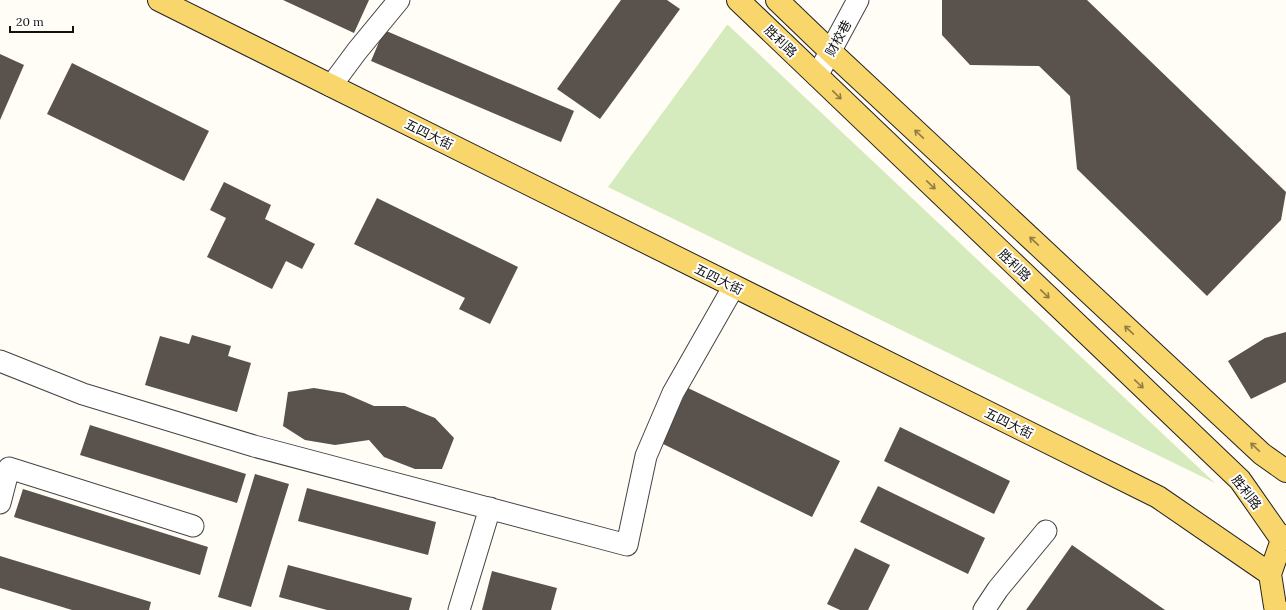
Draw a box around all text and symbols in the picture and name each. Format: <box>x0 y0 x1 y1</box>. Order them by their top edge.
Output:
scale bar <box>10 8 73 34</box>
text: 20 m <box>16 14 44 29</box>
street label: 财校巷 <box>822 17 855 59</box>
street label: 胜利路 <box>761 22 801 61</box>
one-way arrow <box>832 90 842 100</box>
street label: 五四大街 <box>402 115 456 153</box>
one-way arrow <box>914 129 924 138</box>
one-way arrow <box>926 180 936 190</box>
one-way arrow <box>1029 237 1040 246</box>
street label: 胜利路 <box>995 246 1035 285</box>
street label: 五四大街 <box>692 260 746 298</box>
one-way arrow <box>1040 289 1050 299</box>
one-way arrow <box>1125 326 1135 335</box>
one-way arrow <box>1134 379 1144 389</box>
street label: 五四大街 <box>982 404 1036 442</box>
one-way arrow <box>1250 443 1260 452</box>
street label: 胜利路 <box>1228 472 1265 513</box>

